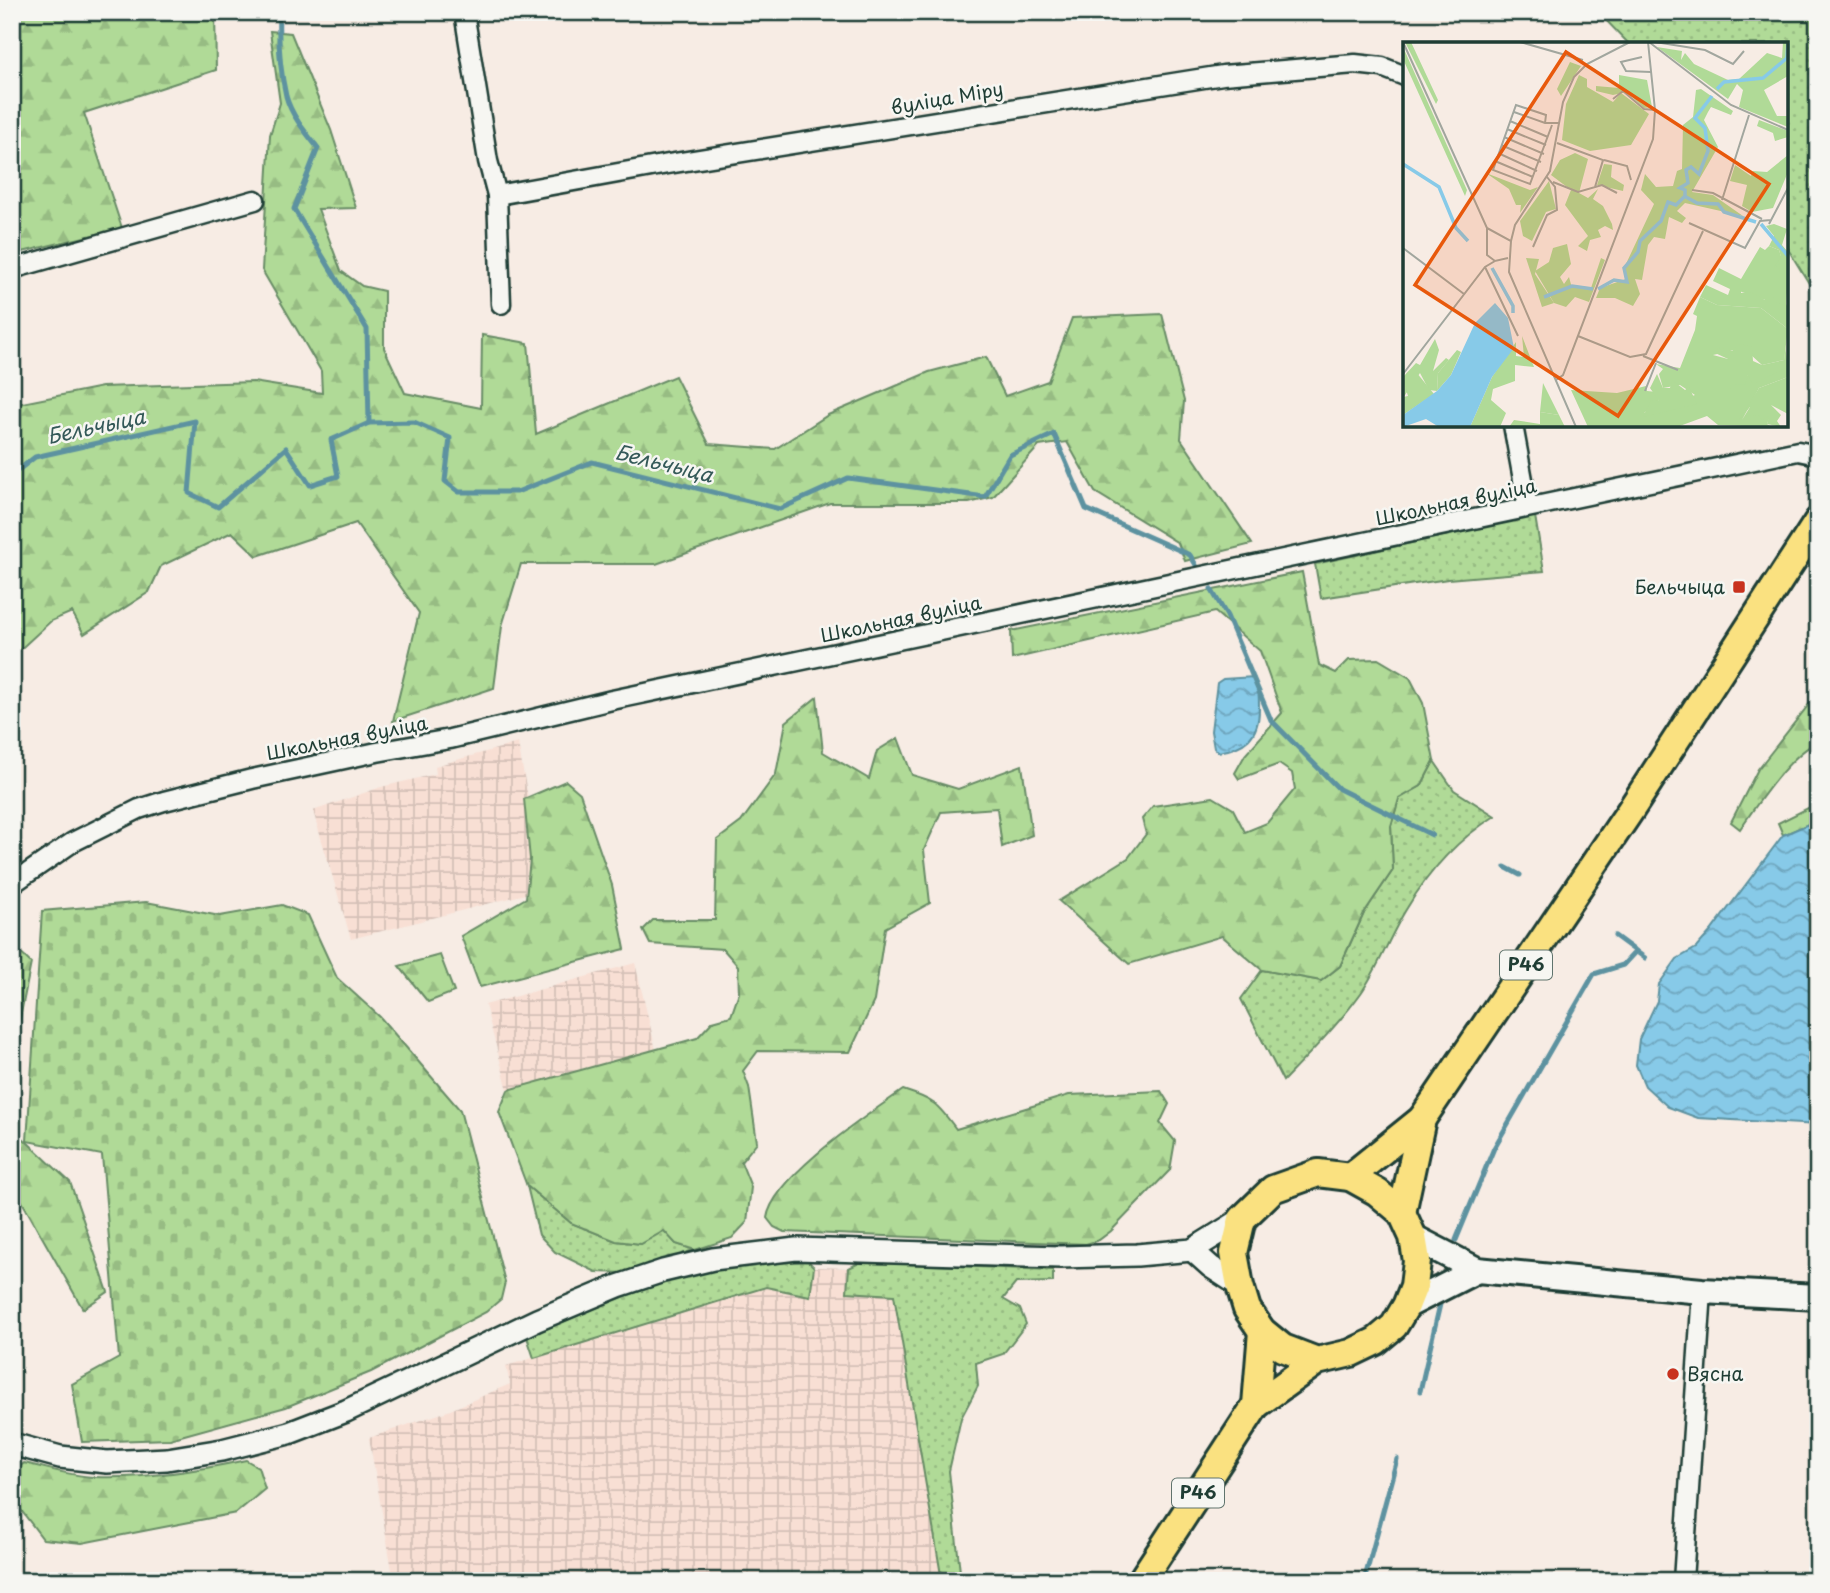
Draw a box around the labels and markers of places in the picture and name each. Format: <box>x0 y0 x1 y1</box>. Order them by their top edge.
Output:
place label: Бельчыца <box>1635 572 1725 600</box>
marker: Бельчыца <box>1731 579 1747 595</box>
place label: Вясна <box>1687 1359 1744 1387</box>
marker: Вясна <box>1665 1366 1681 1382</box>

